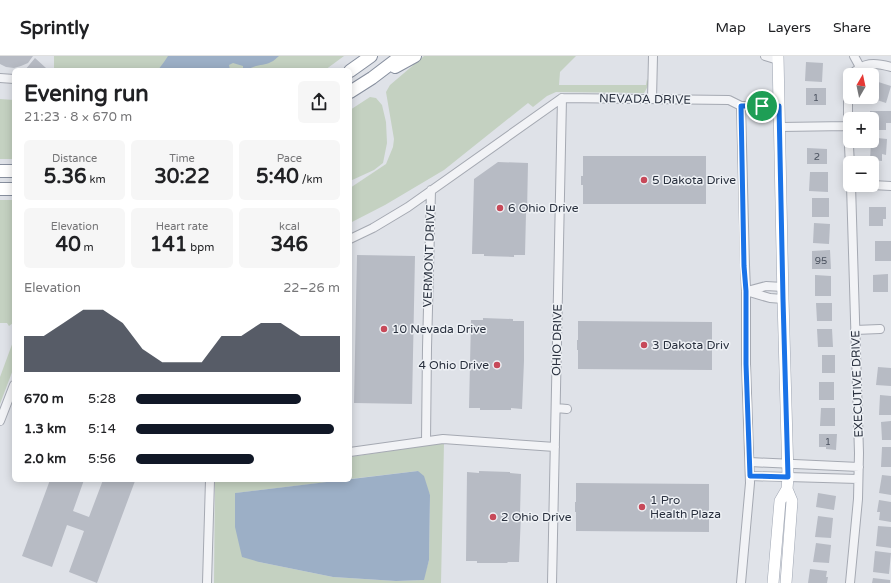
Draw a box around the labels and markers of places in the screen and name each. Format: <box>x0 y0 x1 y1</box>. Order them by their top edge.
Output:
pin <box>745 89 779 123</box>
place label: 5 Dakota Drive <box>652 173 736 187</box>
marker: 5 Dakota Drive <box>639 175 649 185</box>
place label: 6 Ohio Drive <box>508 201 579 215</box>
marker: 6 Ohio Drive <box>495 203 505 213</box>
place label: 10 Nevada Drive <box>392 322 487 336</box>
marker: 10 Nevada Drive <box>379 324 389 334</box>
place label: 3 Dakota Driv <box>652 338 730 352</box>
marker: 3 Dakota Driv <box>639 340 649 350</box>
place label: 4 Ohio Drive <box>418 358 489 372</box>
marker: 4 Ohio Drive <box>492 360 502 370</box>
place label: 1 Pro Health Plaza <box>650 493 721 521</box>
marker: 1 Pro Health Plaza <box>637 502 647 512</box>
place label: 2 Ohio Drive <box>501 510 572 524</box>
marker: 2 Ohio Drive <box>488 512 498 522</box>

